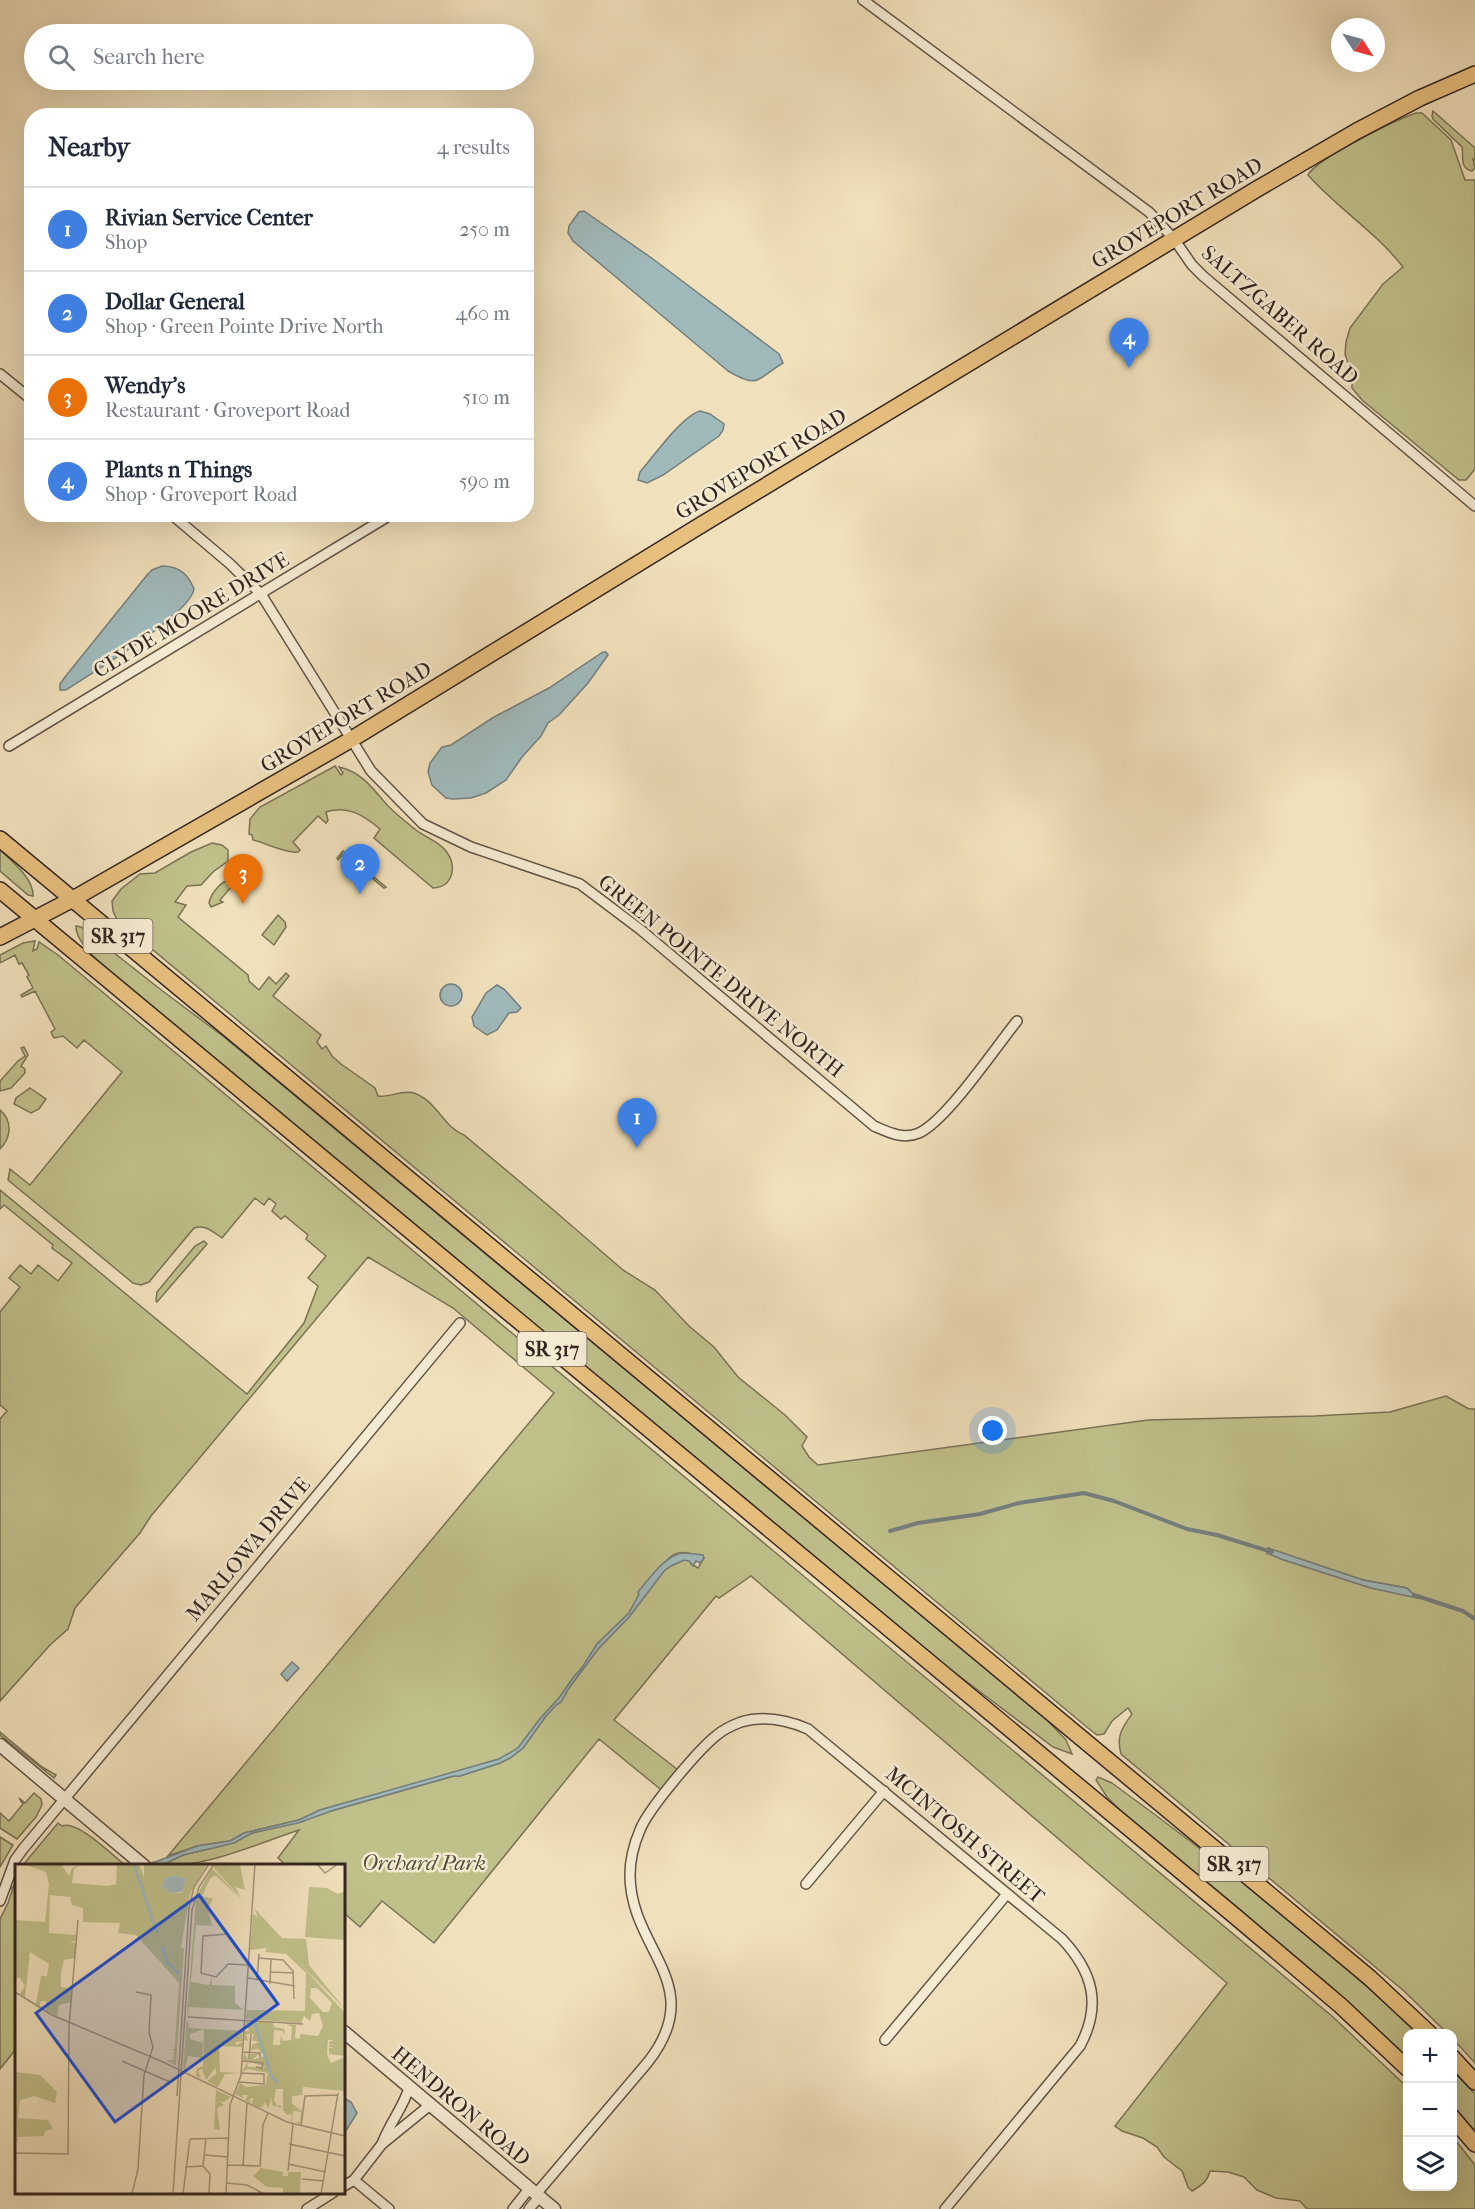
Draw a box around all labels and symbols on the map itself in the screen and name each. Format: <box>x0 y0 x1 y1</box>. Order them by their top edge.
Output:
north arrow <box>1331 18 1385 72</box>
street label: GROVEPORT ROAD <box>1087 153 1267 273</box>
street label: SALTZGABER ROAD <box>1197 240 1363 390</box>
pin: 4 <box>1110 318 1148 368</box>
street label: GROVEPORT ROAD <box>671 404 851 524</box>
street label: CLYDE MOORE DRIVE <box>89 547 293 683</box>
street label: GROVEPORT ROAD <box>256 657 436 777</box>
pin: 2 <box>340 844 380 894</box>
pin: 3 <box>224 854 262 904</box>
street label: GREEN POINTE DRIVE NORTH <box>594 870 849 1083</box>
road number: SR 317 <box>84 919 152 953</box>
pin: 1 <box>618 1098 656 1148</box>
road number: SR 317 <box>518 1332 586 1366</box>
your location <box>978 1416 1007 1445</box>
street label: MARLOWA DRIVE <box>181 1472 315 1626</box>
street label: MCINTOSH STREET <box>881 1762 1050 1909</box>
road number: SR 317 <box>1200 1847 1268 1881</box>
park label: Orchard Park <box>362 1851 486 1875</box>
inset map <box>15 1864 345 2194</box>
street label: HENDRON ROAD <box>387 2041 535 2171</box>

